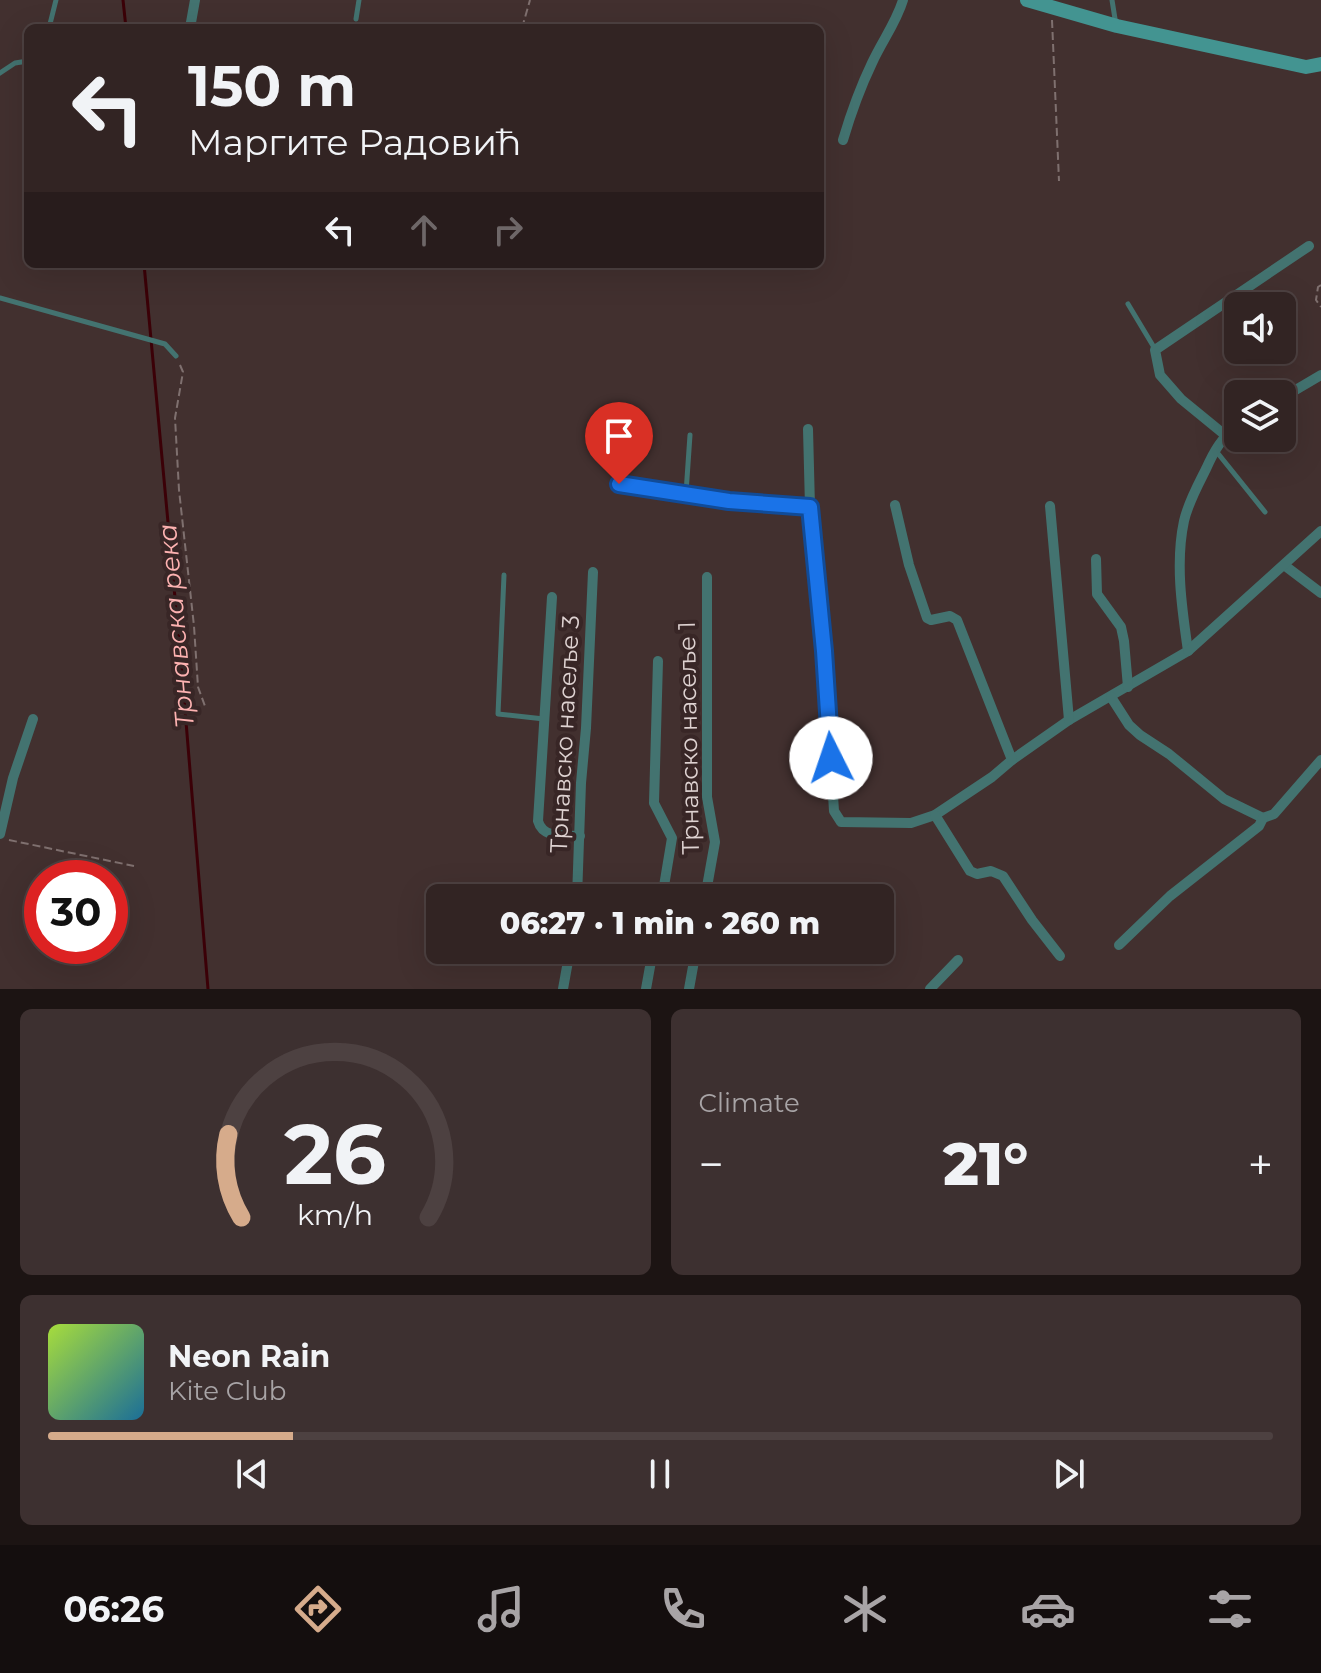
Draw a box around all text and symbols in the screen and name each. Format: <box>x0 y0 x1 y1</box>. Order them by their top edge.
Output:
text: 150 m <box>188 52 356 120</box>
icon: left <box>56 56 160 160</box>
text: Маргите Радовић <box>188 120 521 164</box>
icon: left <box>318 208 362 252</box>
icon: ahead <box>402 208 446 252</box>
icon: right <box>486 208 530 252</box>
map controls <box>1224 292 1296 452</box>
button: sound <box>1224 292 1296 364</box>
button: layers <box>1224 380 1296 452</box>
pin <box>585 402 653 484</box>
icon: arrive <box>597 414 641 458</box>
water label: Трнавска река <box>151 522 201 730</box>
street label: Трнавско насеље 3 <box>544 614 585 854</box>
street label: Трнавско насеље 1 <box>672 621 705 855</box>
position arrow <box>789 716 873 800</box>
speed limit sign: 30 <box>24 860 128 964</box>
text: 06:27 · 1 min · 260 m <box>500 905 820 942</box>
text: Climate <box>699 1087 800 1119</box>
text: 26 <box>284 1103 386 1205</box>
text: 21° <box>943 1127 1028 1200</box>
text: − <box>699 1137 724 1191</box>
text: + <box>1248 1137 1273 1191</box>
text: km/h <box>297 1197 373 1232</box>
text: Neon Rain <box>168 1338 330 1375</box>
text: Kite Club <box>168 1375 286 1407</box>
icon: previous <box>230 1452 274 1496</box>
icon: pause <box>638 1452 682 1496</box>
icon: next <box>1047 1452 1091 1496</box>
icon: directions <box>290 1581 346 1637</box>
icon: music <box>473 1581 529 1637</box>
icon: phone <box>655 1581 711 1637</box>
icon: climate <box>837 1581 893 1637</box>
icon: car <box>1020 1581 1076 1637</box>
icon: filters <box>1202 1581 1258 1637</box>
text: 06:26 <box>63 1587 164 1631</box>

